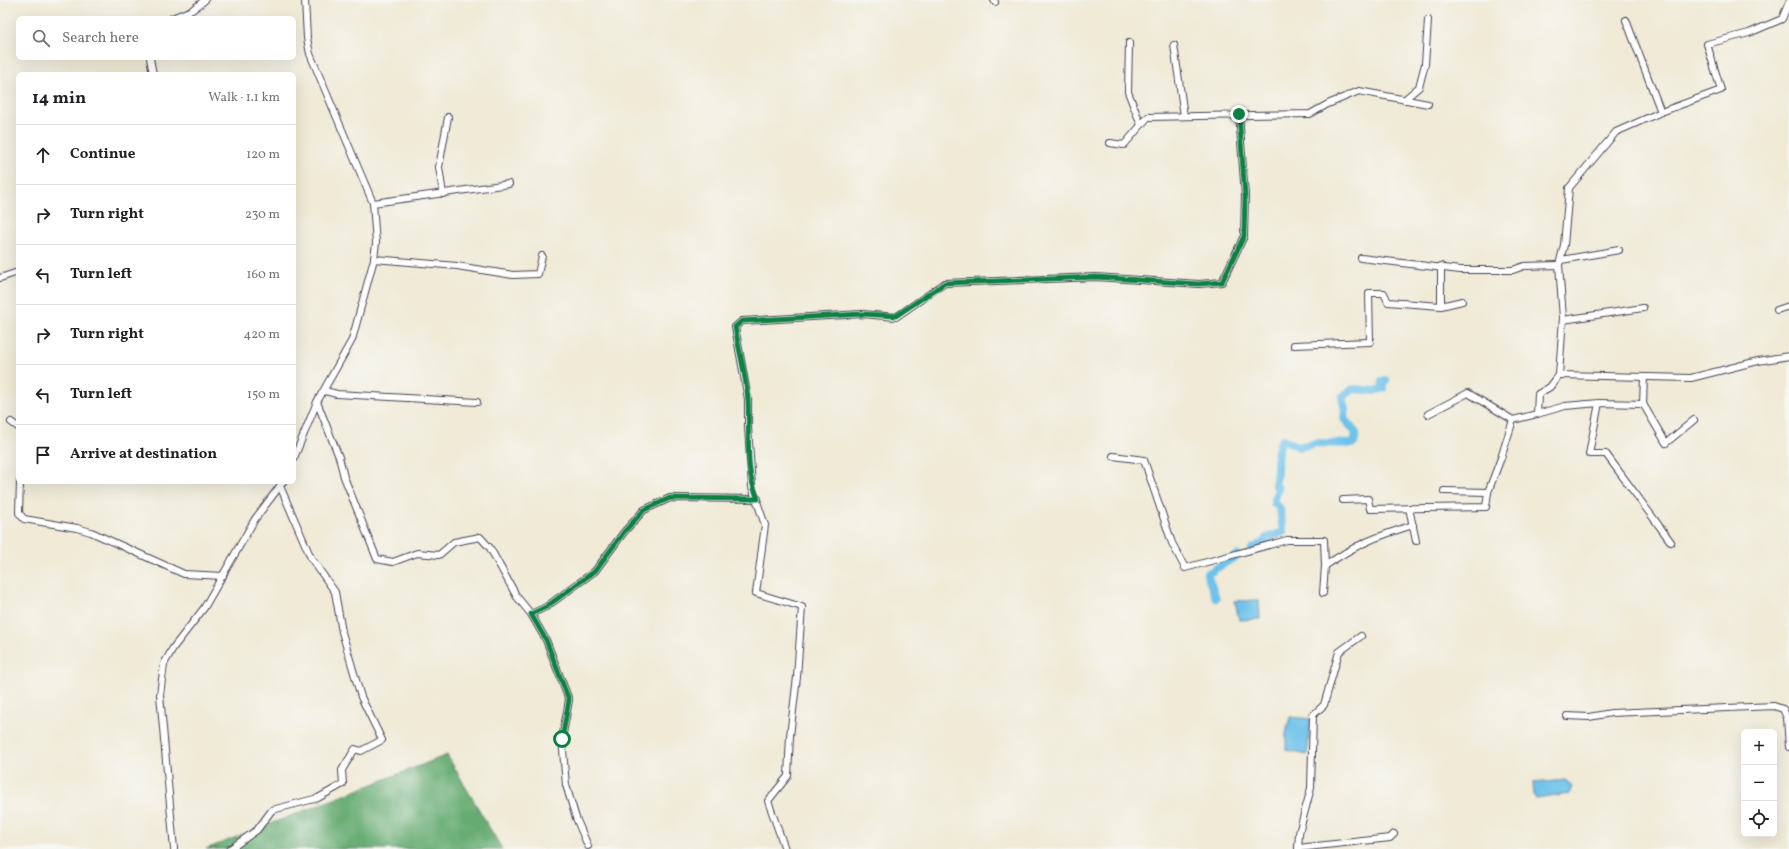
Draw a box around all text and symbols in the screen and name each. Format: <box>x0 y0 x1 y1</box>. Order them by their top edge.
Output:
search box <box>16 16 296 60</box>
icon: search <box>30 27 52 49</box>
text: Search here <box>62 28 139 49</box>
text: 14 min <box>32 87 86 110</box>
text: Walk · 1.1 km <box>208 89 280 107</box>
route end <box>1230 105 1248 123</box>
icon: ahead <box>32 144 54 166</box>
text: Continue <box>70 144 135 165</box>
text: 120 m <box>246 146 280 164</box>
icon: right <box>32 204 54 226</box>
text: Turn right <box>70 204 144 225</box>
text: 230 m <box>245 206 280 224</box>
icon: left <box>32 264 54 286</box>
text: Turn left <box>70 264 132 285</box>
text: 160 m <box>246 266 280 284</box>
icon: right <box>32 324 54 346</box>
text: Turn right <box>70 324 144 345</box>
text: 420 m <box>243 326 280 344</box>
icon: left <box>32 384 54 406</box>
text: Turn left <box>70 384 132 405</box>
text: 150 m <box>247 386 280 404</box>
icon: arrive <box>32 444 54 466</box>
text: Arrive at destination <box>70 444 217 465</box>
map controls <box>1741 729 1777 837</box>
button: + <box>1741 729 1777 765</box>
route start <box>553 730 571 748</box>
button: − <box>1741 765 1777 801</box>
button: locate <box>1741 801 1777 837</box>

